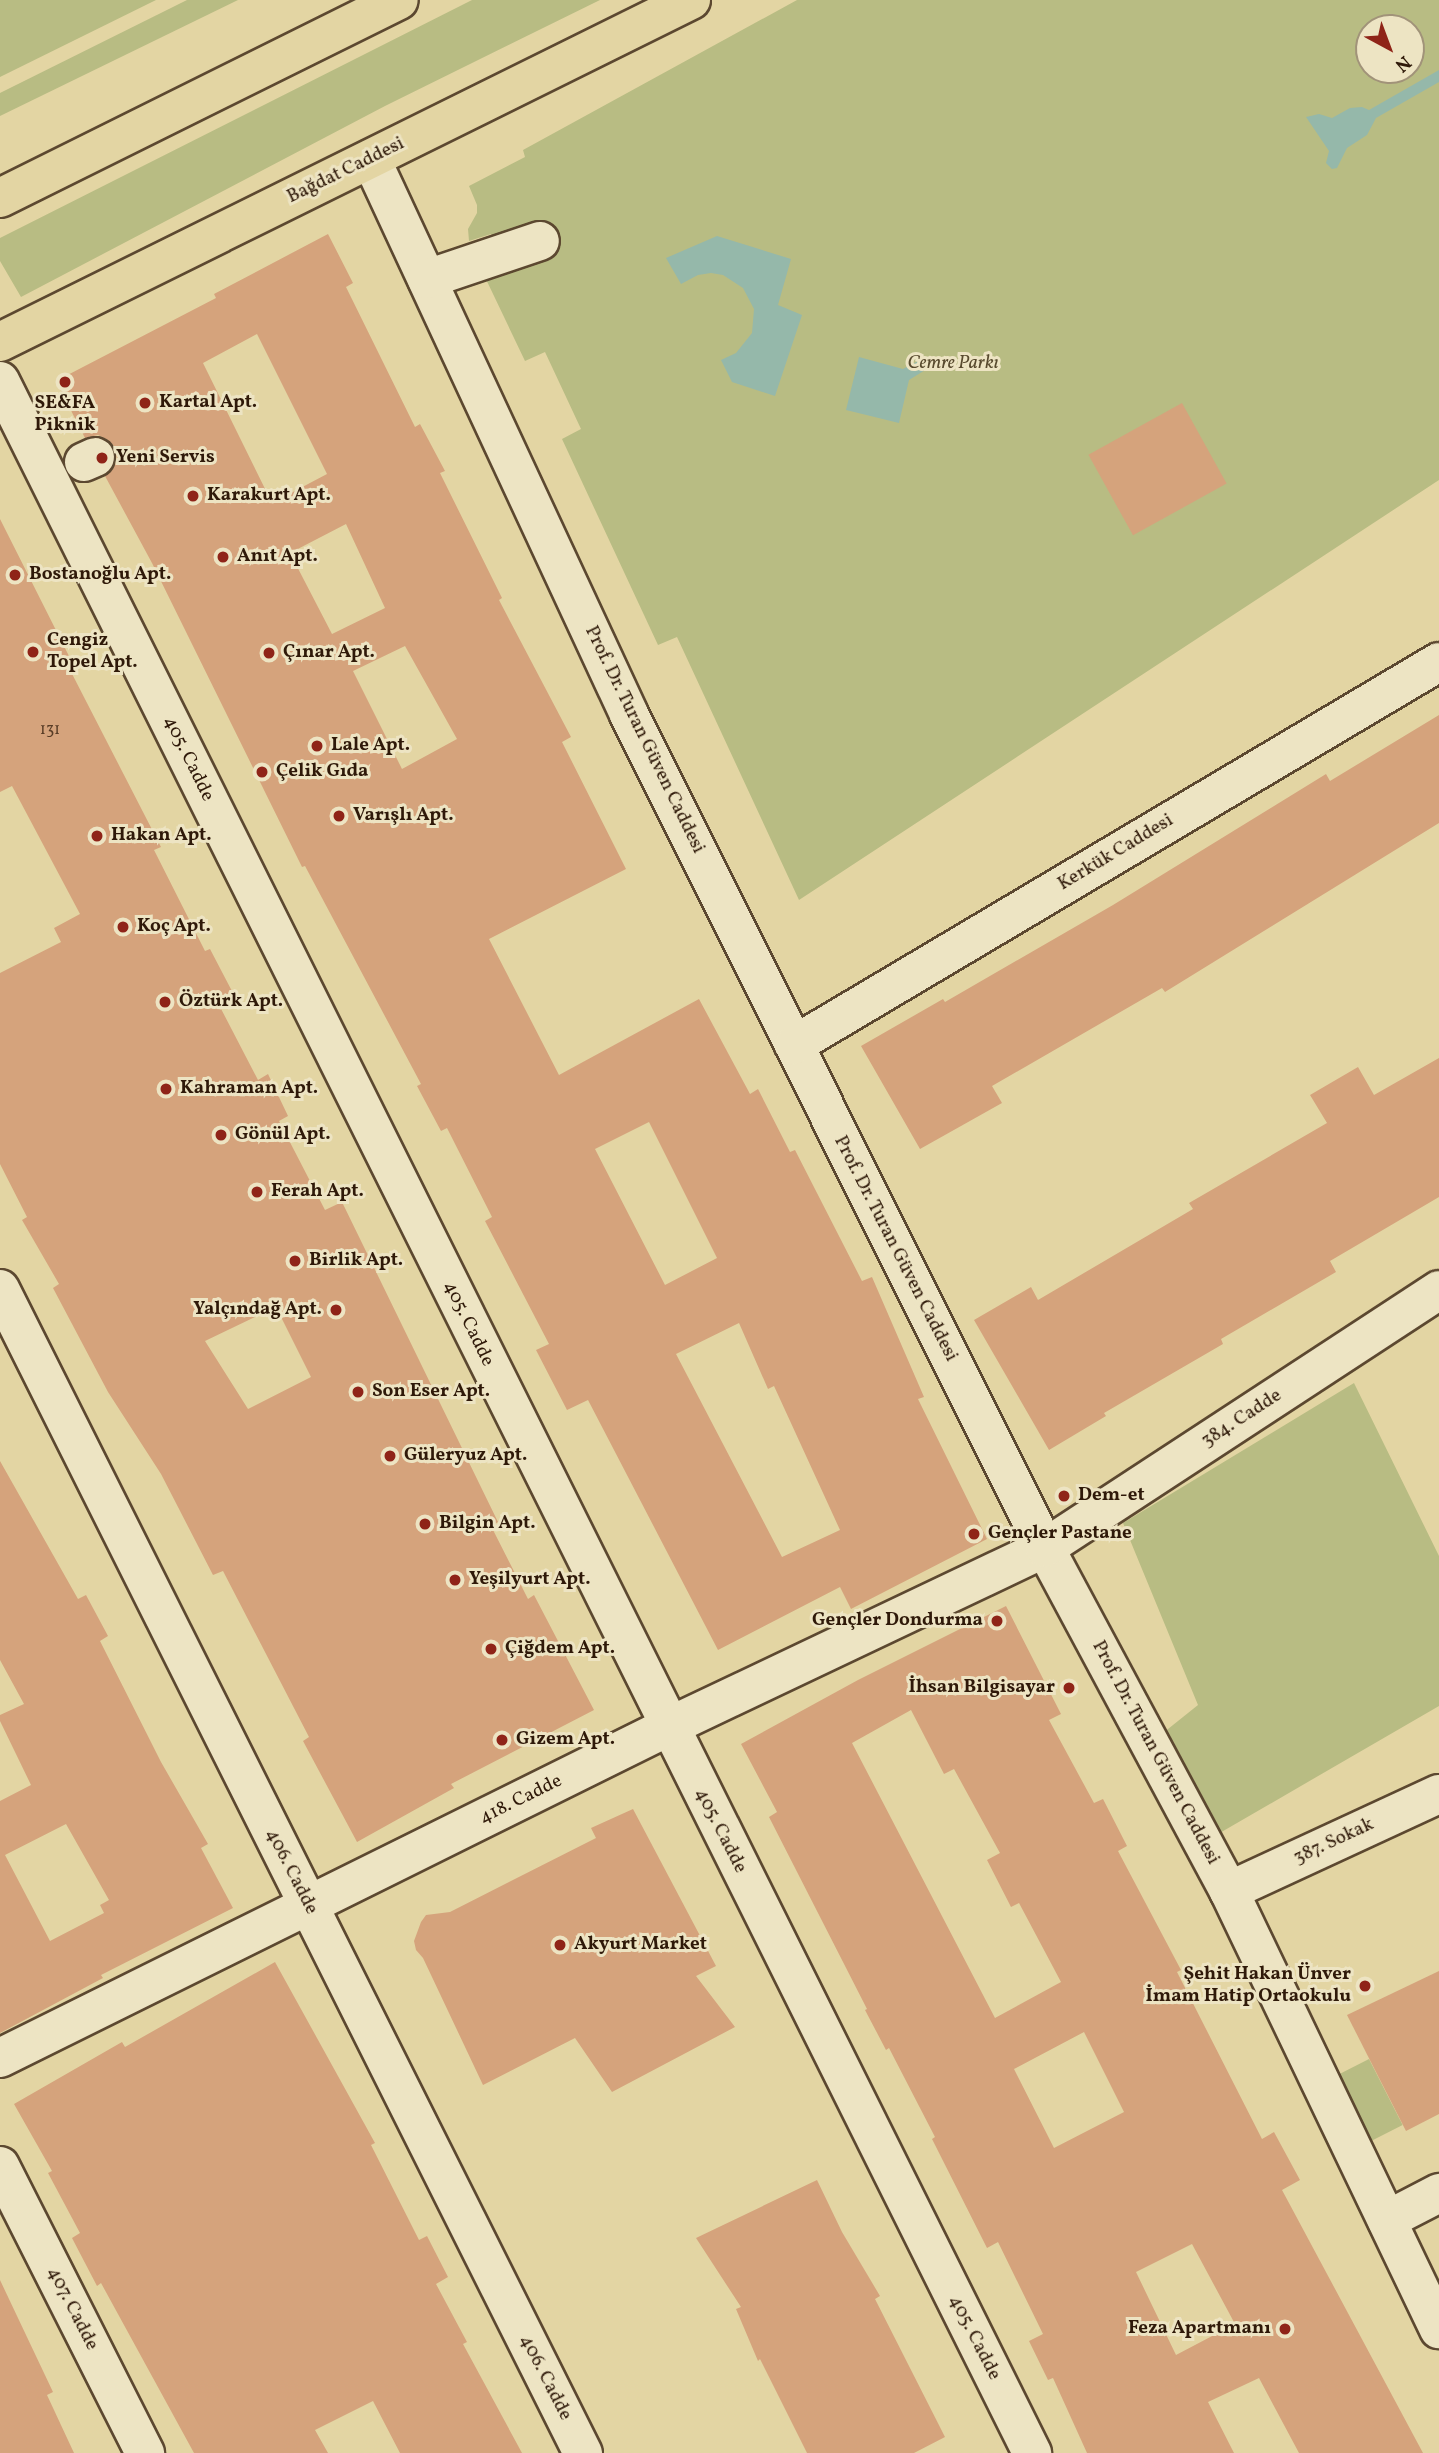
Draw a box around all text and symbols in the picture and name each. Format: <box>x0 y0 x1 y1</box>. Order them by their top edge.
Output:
north arrow <box>1355 14 1425 84</box>
text: N <box>1389 49 1416 78</box>
street label: Bağdat Caddesi <box>284 133 408 209</box>
park label: Cemre Parkı <box>908 353 998 375</box>
marker: SE&FA Piknik <box>57 374 73 390</box>
place label: Kartal Apt. <box>159 392 257 414</box>
place label: SE&FA Piknik <box>34 393 96 437</box>
marker: Kartal Apt. <box>137 395 153 411</box>
place label: Yeni Servis <box>116 447 215 469</box>
marker: Yeni Servis <box>94 450 110 466</box>
place label: Karakurt Apt. <box>207 485 331 507</box>
marker: Karakurt Apt. <box>185 488 201 504</box>
place label: Anıt Apt. <box>237 546 318 568</box>
marker: Anıt Apt. <box>215 549 231 565</box>
place label: Bostanoğlu Apt. <box>29 564 171 586</box>
marker: Bostanoğlu Apt. <box>7 567 23 583</box>
street label: Prof. Dr. Turan Güven Caddesi <box>579 622 709 858</box>
place label: Cengiz Topel Apt. <box>47 630 138 674</box>
place label: Çınar Apt. <box>283 642 375 664</box>
marker: Cengiz Topel Apt. <box>25 644 41 660</box>
marker: Çınar Apt. <box>261 645 277 661</box>
street label: 405. Cadde <box>158 713 218 805</box>
house number: 131 <box>40 720 60 740</box>
place label: Lale Apt. <box>331 735 410 757</box>
marker: Lale Apt. <box>309 738 325 754</box>
place label: Çelik Gıda <box>276 761 368 783</box>
marker: Çelik Gıda <box>254 764 270 780</box>
place label: Varışlı Apt. <box>353 805 454 827</box>
marker: Varışlı Apt. <box>331 808 347 824</box>
street label: Kerkük Caddesi <box>1054 810 1178 896</box>
place label: Hakan Apt. <box>111 825 212 847</box>
marker: Hakan Apt. <box>89 828 105 844</box>
place label: Koç Apt. <box>137 916 211 938</box>
marker: Koç Apt. <box>115 919 131 935</box>
place label: Öztürk Apt. <box>179 991 283 1013</box>
marker: Öztürk Apt. <box>157 994 173 1010</box>
place label: Kahraman Apt. <box>180 1078 318 1100</box>
marker: Kahraman Apt. <box>158 1081 174 1097</box>
place label: Gönül Apt. <box>235 1124 331 1146</box>
marker: Gönül Apt. <box>213 1127 229 1143</box>
street label: Prof. Dr. Turan Güven Caddesi <box>828 1132 962 1366</box>
place label: Ferah Apt. <box>271 1181 364 1203</box>
marker: Ferah Apt. <box>249 1184 265 1200</box>
place label: Birlik Apt. <box>309 1250 403 1272</box>
marker: Birlik Apt. <box>287 1253 303 1269</box>
street label: 405. Cadde <box>438 1278 498 1370</box>
place label: Yalçındağ Apt. <box>193 1299 322 1321</box>
marker: Yalçındağ Apt. <box>328 1302 344 1318</box>
place label: Son Eser Apt. <box>372 1381 490 1403</box>
marker: Son Eser Apt. <box>350 1384 366 1400</box>
street label: 384. Cadde <box>1198 1385 1286 1453</box>
place label: Güleryuz Apt. <box>404 1445 527 1467</box>
marker: Güleryuz Apt. <box>382 1448 398 1464</box>
place label: Dem-et <box>1078 1485 1145 1507</box>
marker: Dem-et <box>1056 1488 1072 1504</box>
place label: Bilgin Apt. <box>439 1513 536 1535</box>
marker: Bilgin Apt. <box>417 1516 433 1532</box>
place label: Gençler Pastane <box>988 1523 1132 1545</box>
marker: Gençler Pastane <box>966 1526 982 1542</box>
place label: Yeşilyurt Apt. <box>469 1569 591 1591</box>
marker: Yeşilyurt Apt. <box>447 1572 463 1588</box>
place label: Gençler Dondurma <box>812 1610 983 1632</box>
marker: Gençler Dondurma <box>989 1613 1005 1629</box>
street label: Prof. Dr. Turan Güven Caddesi <box>1086 1637 1224 1869</box>
place label: Çiğdem Apt. <box>505 1638 615 1660</box>
marker: Çiğdem Apt. <box>483 1641 499 1657</box>
place label: İhsan Bilgisayar <box>908 1677 1055 1699</box>
marker: İhsan Bilgisayar <box>1061 1680 1077 1696</box>
place label: Gizem Apt. <box>516 1729 615 1751</box>
marker: Gizem Apt. <box>494 1732 510 1748</box>
street label: 418. Cadde <box>476 1770 566 1830</box>
street label: 405. Cadde <box>689 1785 751 1877</box>
street label: 387. Sokak <box>1290 1814 1378 1870</box>
street label: 406. Cadde <box>260 1825 322 1919</box>
place label: Akyurt Market <box>574 1934 707 1956</box>
marker: Akyurt Market <box>552 1937 568 1953</box>
place label: Şehit Hakan Ünver İmam Hatip Ortaokulu <box>1146 1964 1351 2008</box>
marker: Şehit Hakan Ünver İmam Hatip Ortaokulu <box>1357 1978 1373 1994</box>
street label: 407. Cadde <box>41 2264 103 2354</box>
street label: 405. Cadde <box>943 2292 1005 2384</box>
place label: Feza Apartmanı <box>1128 2318 1271 2340</box>
marker: Feza Apartmanı <box>1277 2321 1293 2337</box>
street label: 406. Cadde <box>514 2331 576 2425</box>

